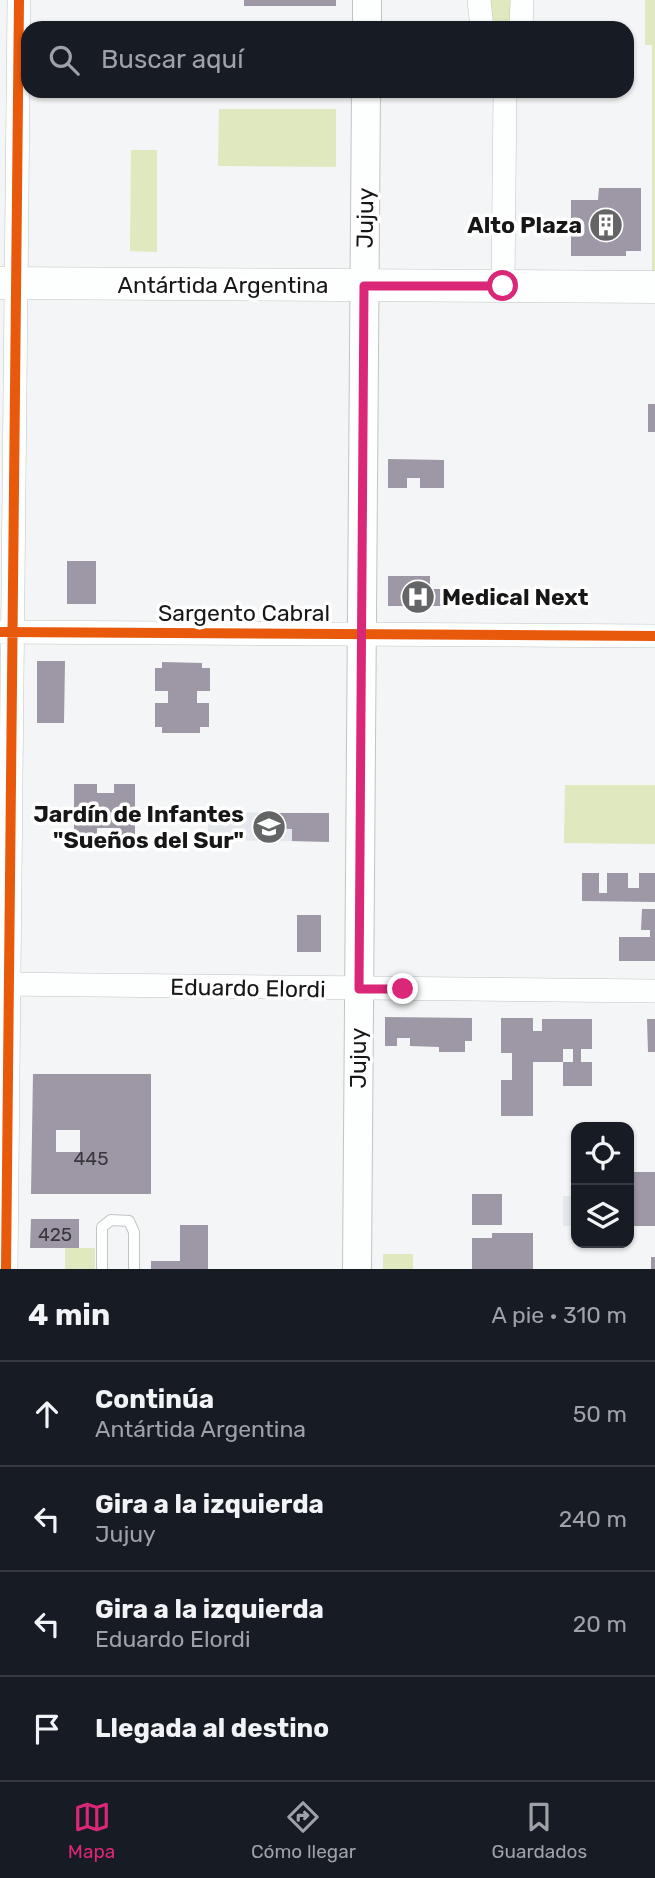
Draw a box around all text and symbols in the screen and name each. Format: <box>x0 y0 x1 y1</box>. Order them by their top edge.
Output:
search box <box>21 21 634 98</box>
icon: search <box>45 41 83 79</box>
text: Buscar aquí <box>101 44 243 75</box>
street label: Jujuy <box>350 187 380 249</box>
building icon: Alto Plaza <box>587 206 625 244</box>
place label: Alto Plaza <box>467 211 582 239</box>
route start <box>487 270 518 301</box>
street label: Antártida Argentina <box>117 271 329 299</box>
hospital icon: Medical Next <box>399 578 437 616</box>
place label: Medical Next <box>442 583 589 611</box>
street label: Sargento Cabral <box>158 599 330 627</box>
place label: Jardín de Infantes "Sueños del Sur" <box>33 800 244 854</box>
school or university icon: Jardín de Infantes "Sueños del Sur" <box>250 808 288 846</box>
street label: Eduardo Elordi <box>170 973 326 1003</box>
route end <box>387 973 418 1004</box>
street label: Jujuy <box>344 1027 372 1088</box>
map controls <box>571 1122 634 1248</box>
button: locate <box>571 1122 634 1185</box>
house number: 445 <box>74 1147 108 1170</box>
button: layers <box>571 1185 634 1248</box>
house number: 425 <box>38 1223 72 1246</box>
text: 4 min <box>28 1297 110 1333</box>
text: A pie · 310 m <box>492 1301 627 1329</box>
text: Continúa <box>95 1384 214 1415</box>
icon: ahead <box>28 1395 66 1433</box>
text: 50 m <box>573 1400 627 1428</box>
text: Antártida Argentina <box>95 1415 306 1443</box>
text: Gira a la izquierda <box>95 1489 324 1520</box>
icon: left <box>28 1500 66 1538</box>
text: 240 m <box>559 1505 627 1533</box>
text: Jujuy <box>95 1520 156 1548</box>
text: Gira a la izquierda <box>95 1594 324 1625</box>
icon: left <box>28 1605 66 1643</box>
text: 20 m <box>573 1610 627 1638</box>
text: Eduardo Elordi <box>95 1625 251 1653</box>
icon: arrive <box>28 1710 66 1748</box>
text: Llegada al destino <box>95 1713 329 1744</box>
tab: Mapa <box>68 1798 115 1863</box>
tab: Cómo llegar <box>251 1798 356 1863</box>
tab: Guardados <box>492 1798 587 1863</box>

